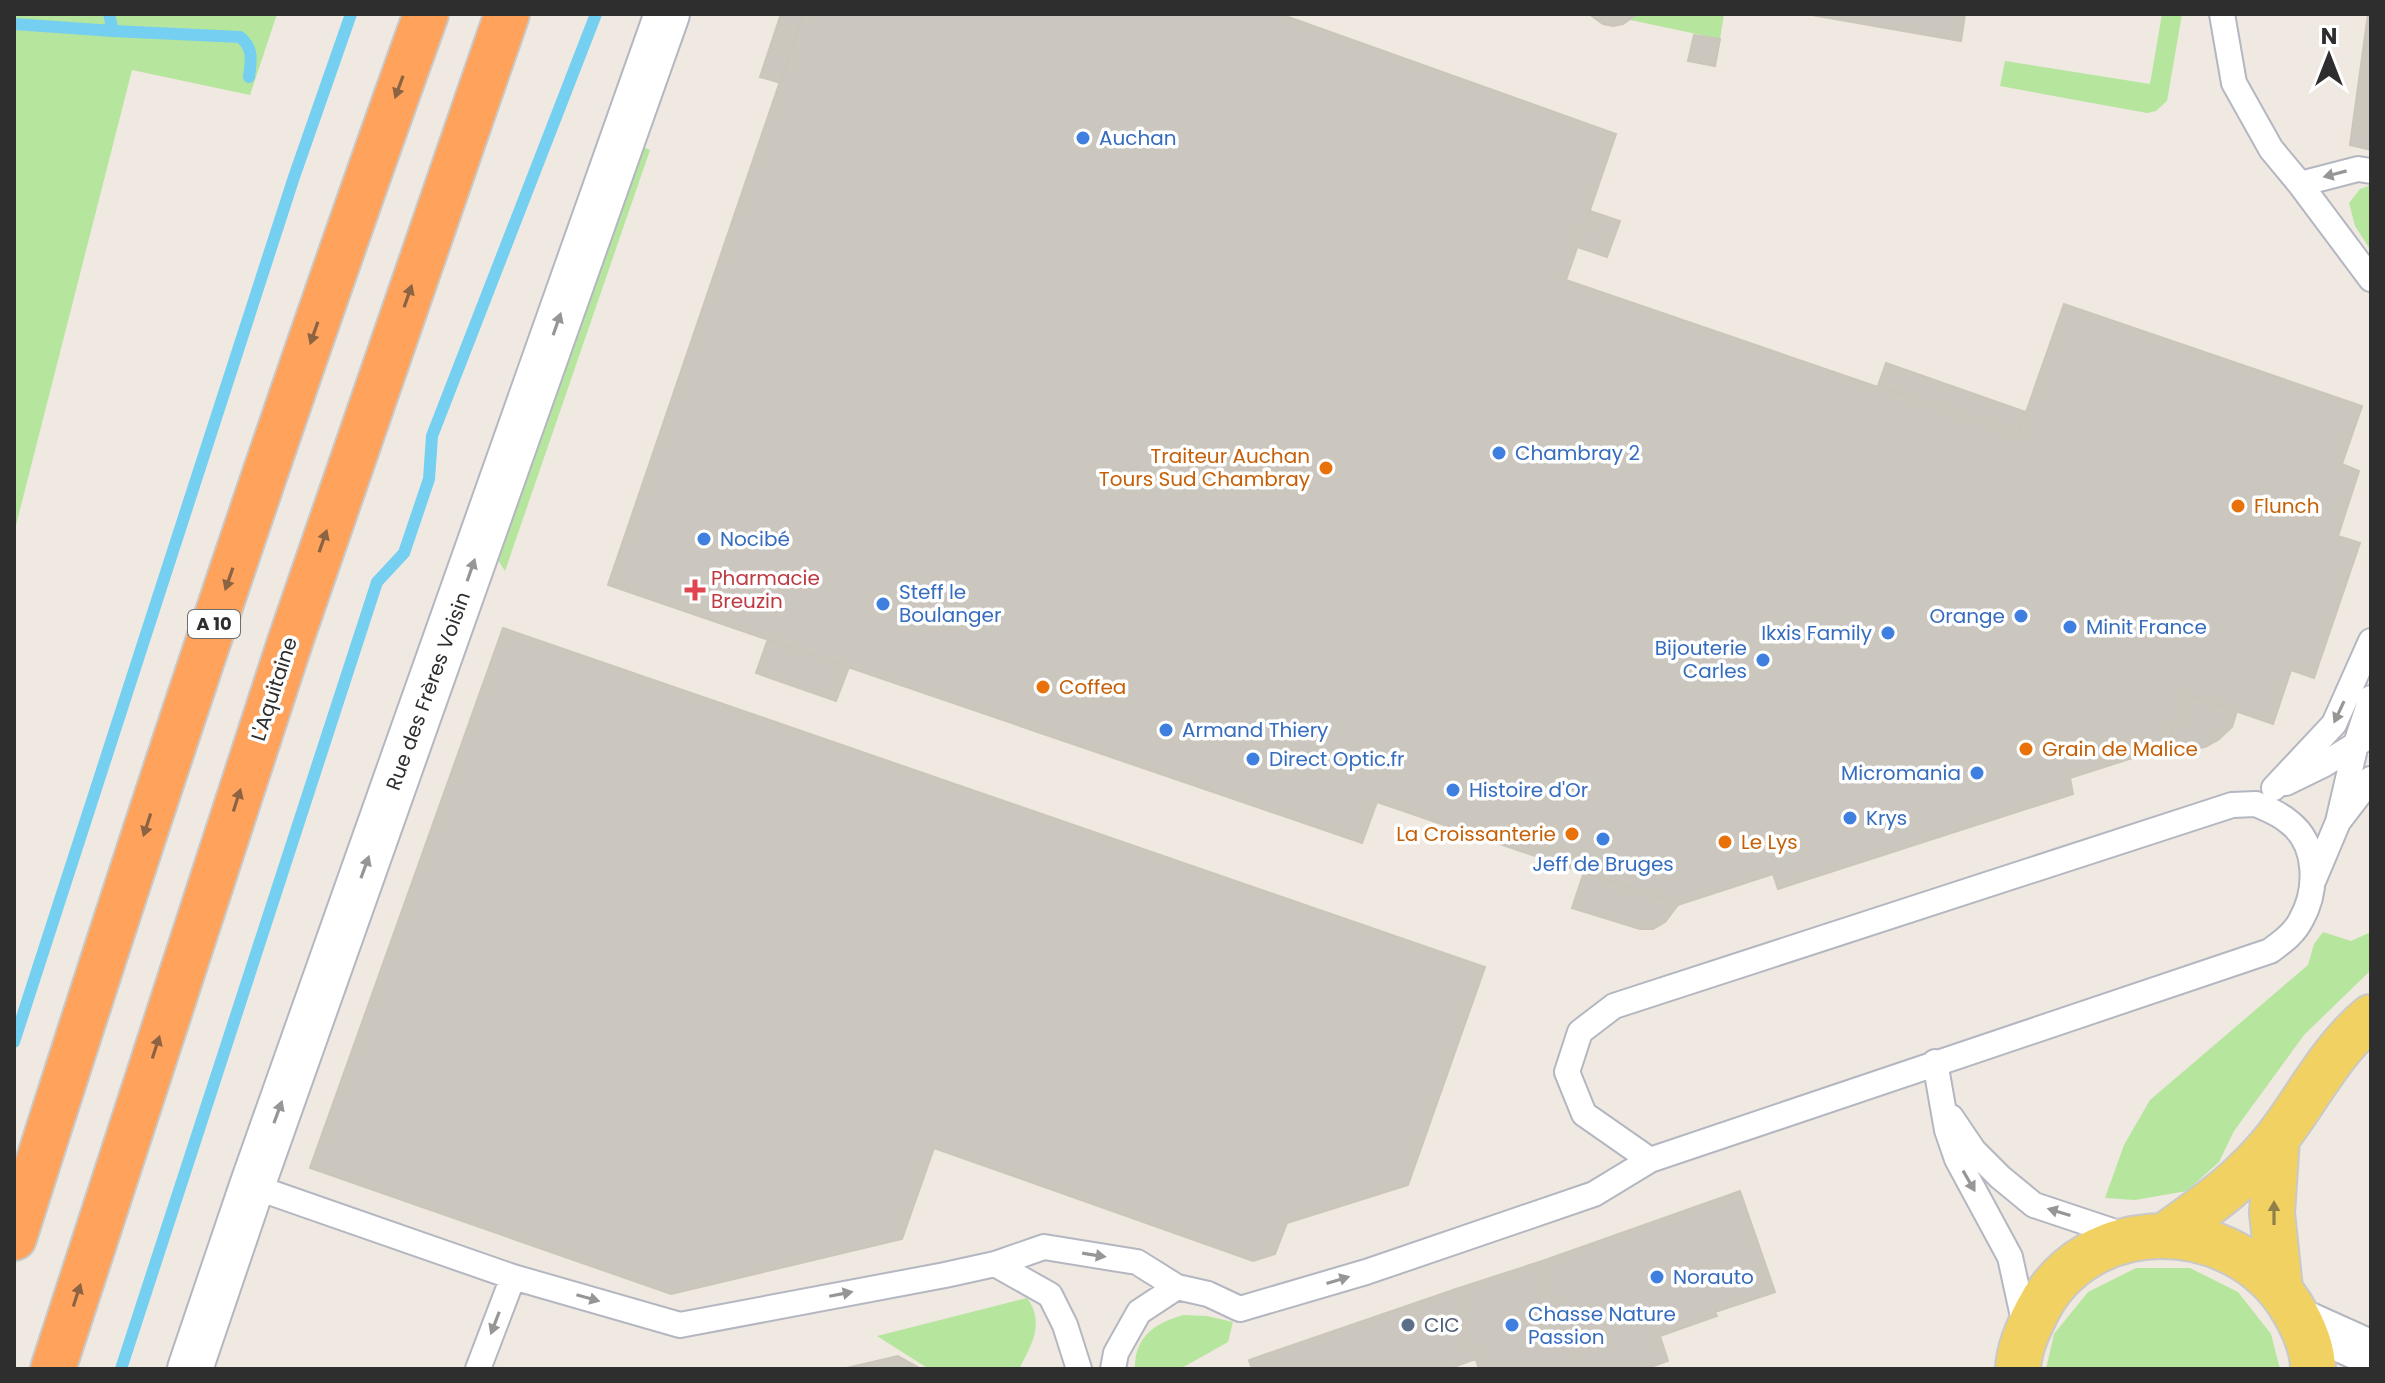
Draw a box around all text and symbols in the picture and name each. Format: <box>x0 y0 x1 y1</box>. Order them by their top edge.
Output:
north arrow <box>2289 16 2369 96</box>
text: N <box>2321 21 2337 52</box>
one-way arrow <box>393 76 405 100</box>
place label: Auchan <box>1099 124 1177 152</box>
marker: Auchan <box>1074 129 1092 147</box>
one-way arrow <box>2323 169 2348 181</box>
one-way arrow <box>403 283 415 307</box>
one-way arrow <box>552 312 564 336</box>
one-way arrow <box>307 321 319 345</box>
place label: Chambray 2 <box>1515 439 1640 467</box>
place label: Traiteur Auchan Tours Sud Chambray <box>1099 442 1310 493</box>
marker: Chambray 2 <box>1490 444 1508 462</box>
marker: Traiteur Auchan Tours Sud Chambray <box>1317 459 1335 477</box>
place label: Flunch <box>2254 492 2320 520</box>
marker: Flunch <box>2229 497 2247 515</box>
place label: Nocibé <box>720 525 790 553</box>
one-way arrow <box>318 529 330 553</box>
marker: Nocibé <box>695 530 713 548</box>
one-way arrow <box>465 557 477 581</box>
place label: Pharmacie Breuzin <box>711 564 820 615</box>
one-way arrow <box>223 567 235 591</box>
place label: Steff le Boulanger <box>899 578 1001 629</box>
marker: Pharmacie Breuzin <box>686 581 704 599</box>
street label: Rue des Frères Voisin <box>379 588 477 794</box>
marker: Steff le Boulanger <box>874 595 892 613</box>
place label: Orange <box>1930 602 2005 630</box>
marker: Orange <box>2012 607 2030 625</box>
road number: A 10 <box>188 610 240 638</box>
place label: Minit France <box>2086 613 2207 641</box>
marker: Minit France <box>2061 618 2079 636</box>
place label: Ikxis Family <box>1761 619 1872 647</box>
marker: Ikxis Family <box>1879 624 1897 642</box>
street label: L'Aquitaine <box>244 634 304 744</box>
place label: Bijouterie Carles <box>1655 634 1747 685</box>
marker: Bijouterie Carles <box>1754 651 1772 669</box>
place label: Coffea <box>1059 673 1126 701</box>
marker: Coffea <box>1034 678 1052 696</box>
one-way arrow <box>2332 701 2346 724</box>
place label: Armand Thiery <box>1182 716 1328 744</box>
marker: Armand Thiery <box>1157 721 1175 739</box>
place label: Grain de Malice <box>2042 735 2198 763</box>
marker: Grain de Malice <box>2017 740 2035 758</box>
place label: Direct Optic.fr <box>1269 745 1405 773</box>
marker: Direct Optic.fr <box>1244 750 1262 768</box>
place label: Micromania <box>1841 759 1961 787</box>
marker: Micromania <box>1968 764 1986 782</box>
place label: Histoire d'Or <box>1469 776 1588 804</box>
marker: Histoire d'Or <box>1444 781 1462 799</box>
one-way arrow <box>232 788 244 812</box>
place label: Krys <box>1866 804 1907 832</box>
marker: Krys <box>1841 809 1859 827</box>
one-way arrow <box>140 814 153 838</box>
place label: La Croissanterie <box>1396 820 1556 848</box>
marker: La Croissanterie <box>1563 825 1581 843</box>
place label: Le Lys <box>1741 828 1798 856</box>
marker: Jeff de Bruges <box>1594 830 1612 848</box>
marker: Le Lys <box>1716 833 1734 851</box>
place label: Jeff de Bruges <box>1532 850 1674 878</box>
one-way arrow <box>359 855 372 879</box>
one-way arrow <box>151 1035 163 1059</box>
one-way arrow <box>273 1100 285 1124</box>
one-way arrow <box>1962 1170 1976 1192</box>
one-way arrow <box>2267 1200 2280 1225</box>
one-way arrow <box>2047 1205 2071 1218</box>
one-way arrow <box>1082 1249 1107 1261</box>
place label: Norauto <box>1673 1263 1754 1291</box>
marker: Norauto <box>1648 1268 1666 1286</box>
one-way arrow <box>1326 1273 1350 1286</box>
one-way arrow <box>71 1282 84 1306</box>
one-way arrow <box>829 1288 854 1300</box>
one-way arrow <box>576 1292 600 1305</box>
place label: Chasse Nature Passion <box>1528 1300 1676 1351</box>
one-way arrow <box>488 1311 501 1335</box>
place label: CIC <box>1424 1311 1460 1339</box>
marker: CIC <box>1399 1316 1417 1334</box>
marker: Chasse Nature Passion <box>1503 1316 1521 1334</box>

